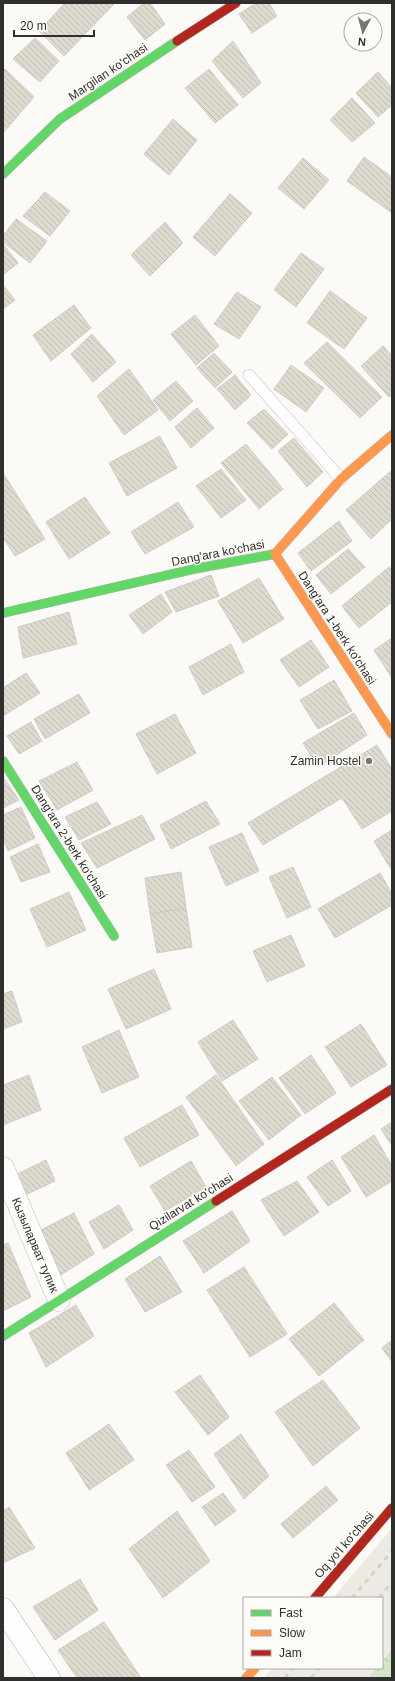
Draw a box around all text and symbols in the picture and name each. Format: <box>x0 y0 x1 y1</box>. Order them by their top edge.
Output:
scale bar <box>14 12 94 38</box>
north arrow <box>343 12 383 52</box>
text: 20 m <box>20 19 47 33</box>
text: N <box>357 36 367 48</box>
street label: Margilan ko'chasi <box>66 40 150 104</box>
street label: Dang'ara ko'chasi <box>170 537 266 569</box>
street label: Dang'ara 1-berk ko'chasi <box>295 569 379 687</box>
place label: Zamin Hostel <box>290 754 361 768</box>
marker: Zamin Hostel <box>364 756 374 766</box>
street label: Dang'ara 2-berk ko'chasi <box>28 782 110 902</box>
street label: Qizilarvat ko'chasi <box>146 1171 236 1233</box>
street label: Кызыларват тупик <box>9 1195 62 1295</box>
street label: Oq yo'l ko'chasi <box>311 1509 377 1581</box>
legend <box>243 1597 383 1669</box>
text: Fast <box>279 1606 303 1620</box>
text: Slow <box>279 1626 305 1640</box>
text: Jam <box>279 1646 302 1660</box>

